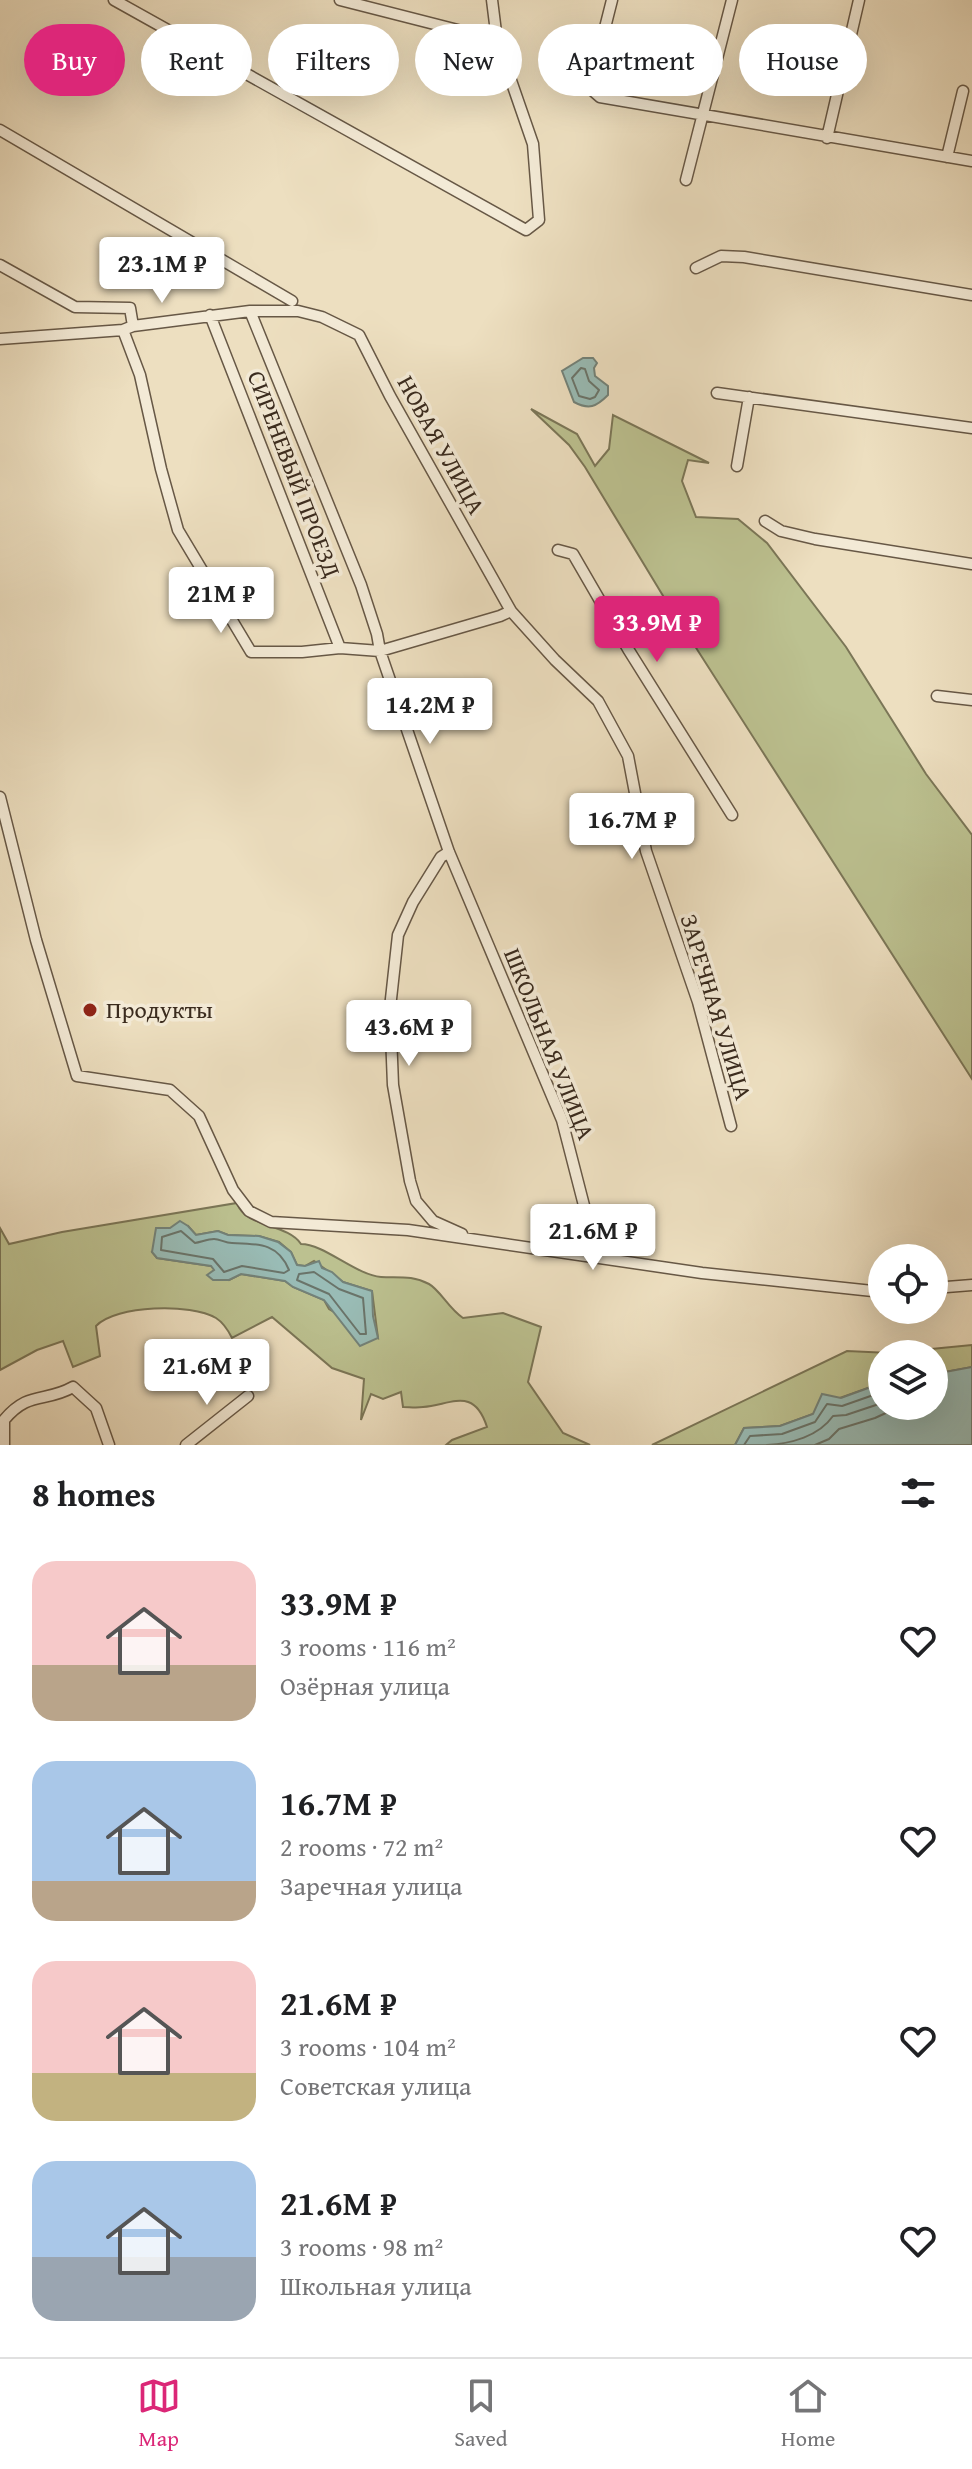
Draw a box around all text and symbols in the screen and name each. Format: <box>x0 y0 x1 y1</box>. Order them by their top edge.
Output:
chip: Buy <box>24 24 125 96</box>
chip: Rent <box>141 24 252 96</box>
chip: Filters <box>268 24 399 96</box>
chip: New <box>415 24 522 96</box>
chip: Apartment <box>538 24 723 96</box>
chip: House <box>739 24 867 96</box>
pin: 23.1M ₽ <box>88 237 236 305</box>
text: 23.1M ₽ <box>117 243 207 282</box>
street label: СИРЕНЕВЫЙ ПРОЕЗД <box>239 365 350 582</box>
street label: НОВАЯ УЛИЦА <box>389 369 494 521</box>
pin: 21M ₽ <box>165 567 277 635</box>
text: 21M ₽ <box>187 573 255 612</box>
pin: 33.9M ₽ <box>583 596 731 664</box>
text: 33.9M ₽ <box>612 602 702 641</box>
pin: 14.2M ₽ <box>356 678 504 746</box>
text: 14.2M ₽ <box>385 684 475 723</box>
pin: 16.7M ₽ <box>558 793 706 861</box>
text: 16.7M ₽ <box>587 799 677 838</box>
street label: ЗАРЕЧНАЯ УЛИЦА <box>672 910 761 1104</box>
street label: ШКОЛЬНАЯ УЛИЦА <box>495 943 604 1145</box>
place label: Продукты <box>106 992 213 1027</box>
pin: 43.6M ₽ <box>335 1000 483 1068</box>
marker: Продукты <box>81 1001 99 1019</box>
text: 43.6M ₽ <box>364 1006 454 1045</box>
pin: 21.6M ₽ <box>519 1204 667 1272</box>
text: 21.6M ₽ <box>548 1210 638 1249</box>
map controls <box>868 1244 948 1420</box>
button: locate <box>868 1244 948 1324</box>
pin: 21.6M ₽ <box>133 1339 281 1407</box>
button: layers <box>868 1340 948 1420</box>
text: 21.6M ₽ <box>162 1345 252 1384</box>
text: 8 homes <box>32 1469 156 1518</box>
icon: filters <box>896 1471 940 1515</box>
text: 33.9M ₽ <box>280 1578 397 1627</box>
icon: home <box>96 1593 192 1689</box>
icon: heart <box>896 1619 940 1663</box>
text: 3 rooms · 116 m² <box>280 1627 456 1666</box>
text: Озёрная улица <box>280 1666 450 1705</box>
text: 16.7M ₽ <box>280 1778 397 1827</box>
icon: home <box>96 1793 192 1889</box>
icon: heart <box>896 1819 940 1863</box>
text: 2 rooms · 72 m² <box>280 1827 443 1866</box>
text: Заречная улица <box>280 1866 463 1905</box>
text: 21.6M ₽ <box>280 1978 397 2027</box>
icon: home <box>96 1993 192 2089</box>
icon: heart <box>896 2019 940 2063</box>
text: 3 rooms · 104 m² <box>280 2027 456 2066</box>
text: Советская улица <box>280 2066 471 2105</box>
text: 21.6M ₽ <box>280 2178 397 2227</box>
icon: home <box>96 2193 192 2289</box>
icon: heart <box>896 2219 940 2263</box>
text: 3 rooms · 98 m² <box>280 2227 443 2266</box>
text: Школьная улица <box>280 2266 472 2305</box>
tab: Map <box>137 2374 181 2454</box>
tab: Saved <box>454 2374 508 2454</box>
tab: Home <box>781 2374 835 2454</box>

